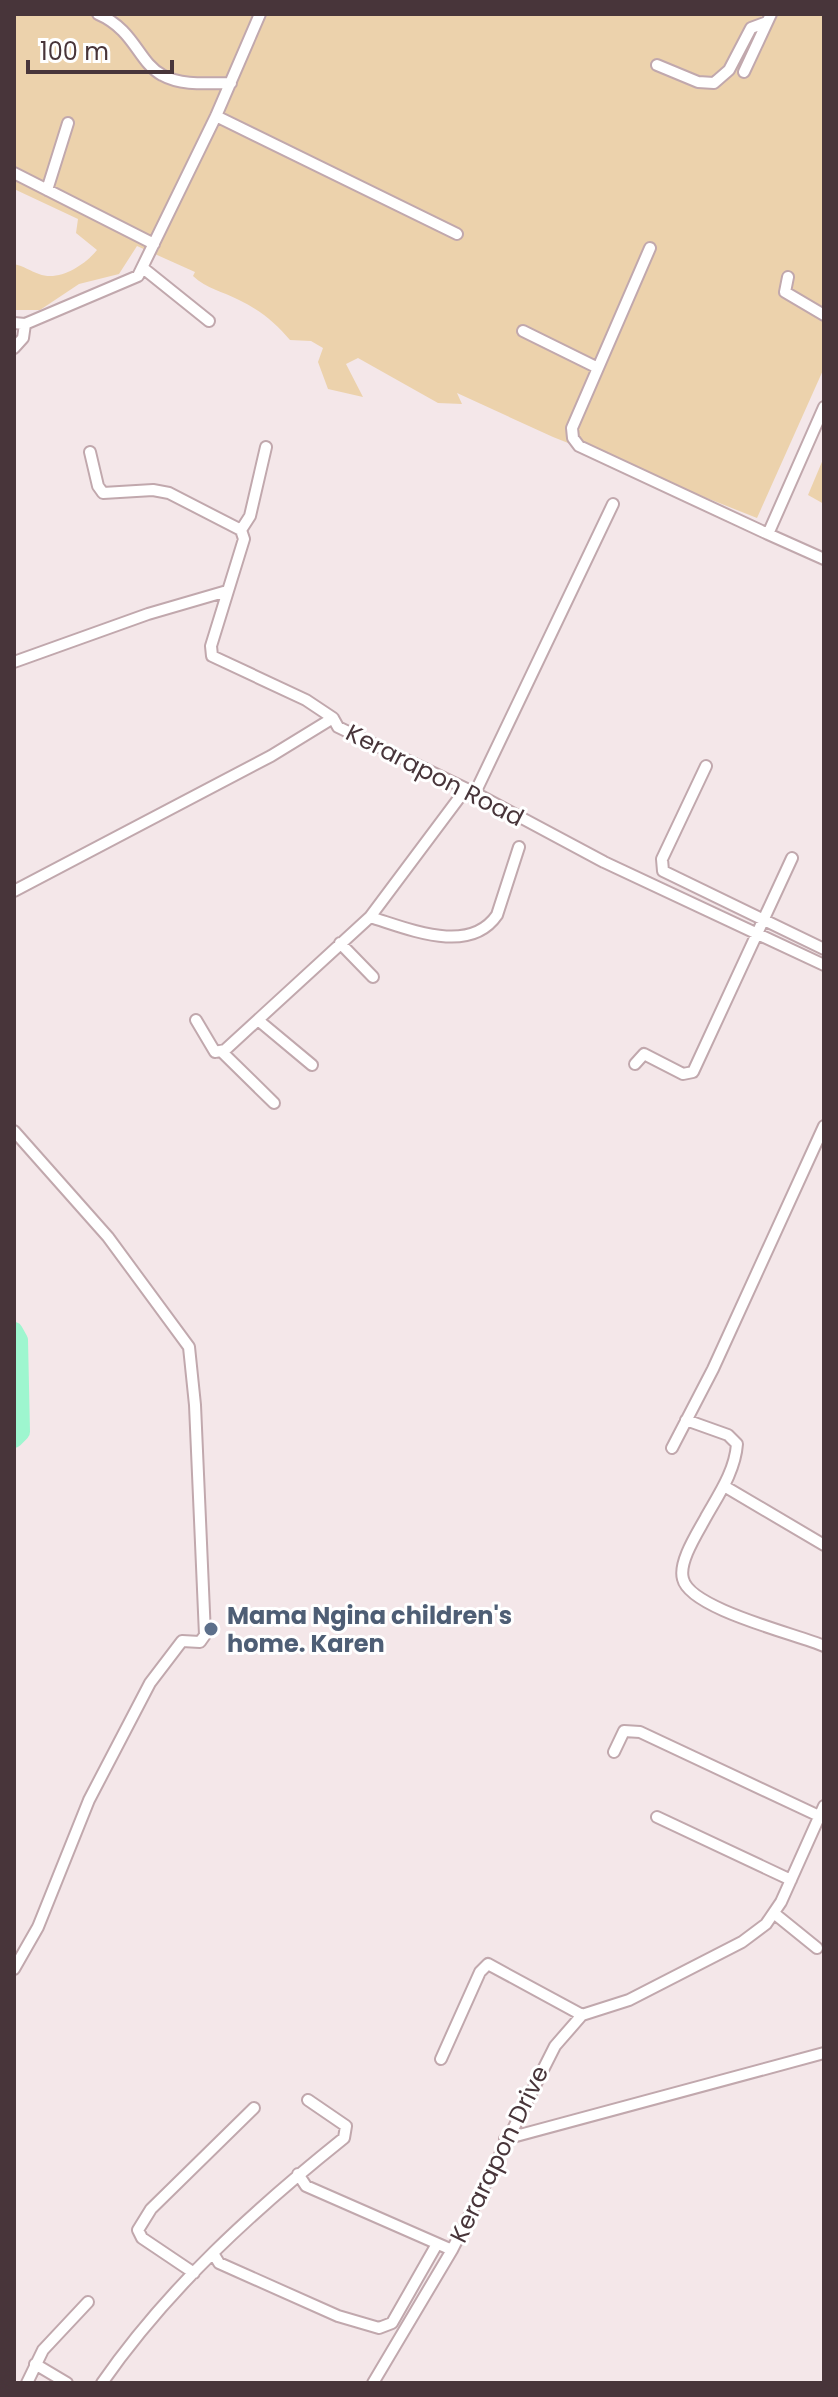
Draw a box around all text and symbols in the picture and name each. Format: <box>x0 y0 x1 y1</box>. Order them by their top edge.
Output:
scale bar <box>28 24 172 74</box>
text: 100 m <box>40 35 109 68</box>
street label: Kerarapon Road <box>340 716 530 834</box>
place label: Mama Ngina children's home. Karen <box>227 1599 512 1660</box>
marker: Mama Ngina children's home. Karen <box>202 1620 220 1638</box>
street label: Kerarapon Drive <box>442 2060 556 2248</box>

